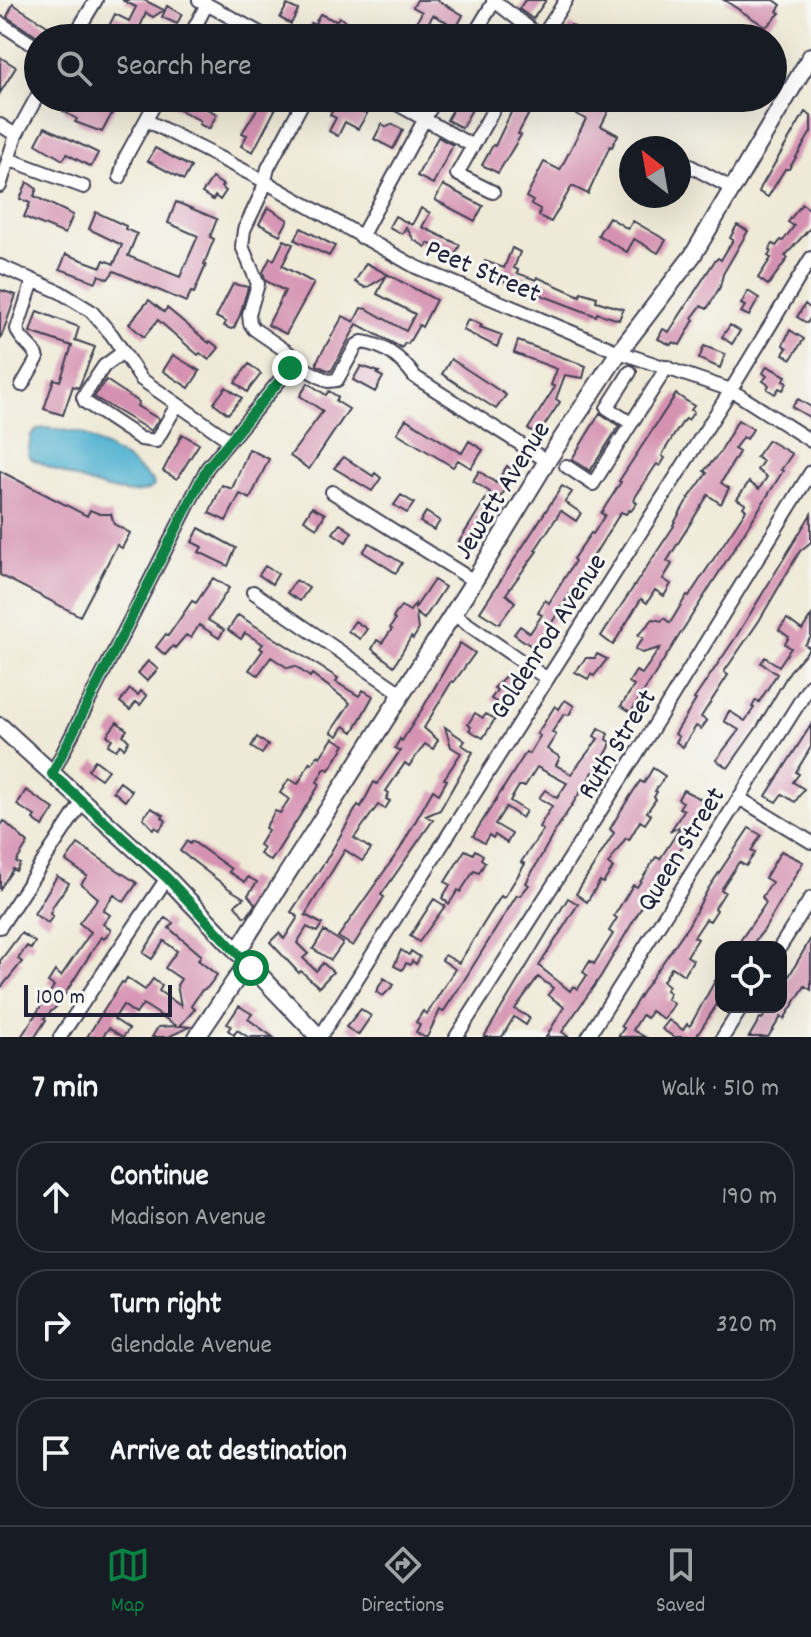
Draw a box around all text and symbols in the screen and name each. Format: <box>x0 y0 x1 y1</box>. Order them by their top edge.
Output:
search box <box>24 24 787 112</box>
icon: search <box>52 46 96 90</box>
text: Search here <box>116 47 252 90</box>
north arrow <box>619 136 691 208</box>
street label: Peet Street <box>418 231 546 316</box>
route end <box>272 350 308 386</box>
street label: Jewett Avenue <box>446 415 563 569</box>
street label: Goldenrod Avenue <box>482 547 619 729</box>
street label: Ruth Street <box>570 683 669 809</box>
street label: Queen Street <box>629 781 737 921</box>
map controls <box>715 941 787 1013</box>
button: locate <box>715 941 787 1013</box>
route start <box>233 950 269 986</box>
scale bar <box>24 981 172 1017</box>
text: 100 m <box>36 983 85 1014</box>
text: 7 min <box>32 1065 98 1114</box>
text: Walk · 510 m <box>661 1071 779 1108</box>
text: Continue <box>110 1157 209 1200</box>
icon: ahead <box>34 1175 78 1219</box>
text: 190 m <box>721 1179 777 1216</box>
text: Madison Avenue <box>110 1200 266 1237</box>
text: Turn right <box>110 1285 221 1328</box>
icon: right <box>34 1303 78 1347</box>
text: 320 m <box>716 1307 777 1344</box>
text: Glendale Avenue <box>110 1328 272 1365</box>
icon: arrive <box>34 1431 78 1475</box>
text: Arrive at destination <box>110 1432 347 1475</box>
tab: Map <box>106 1543 150 1622</box>
tab: Directions <box>361 1543 445 1622</box>
tab: Saved <box>656 1543 705 1622</box>

